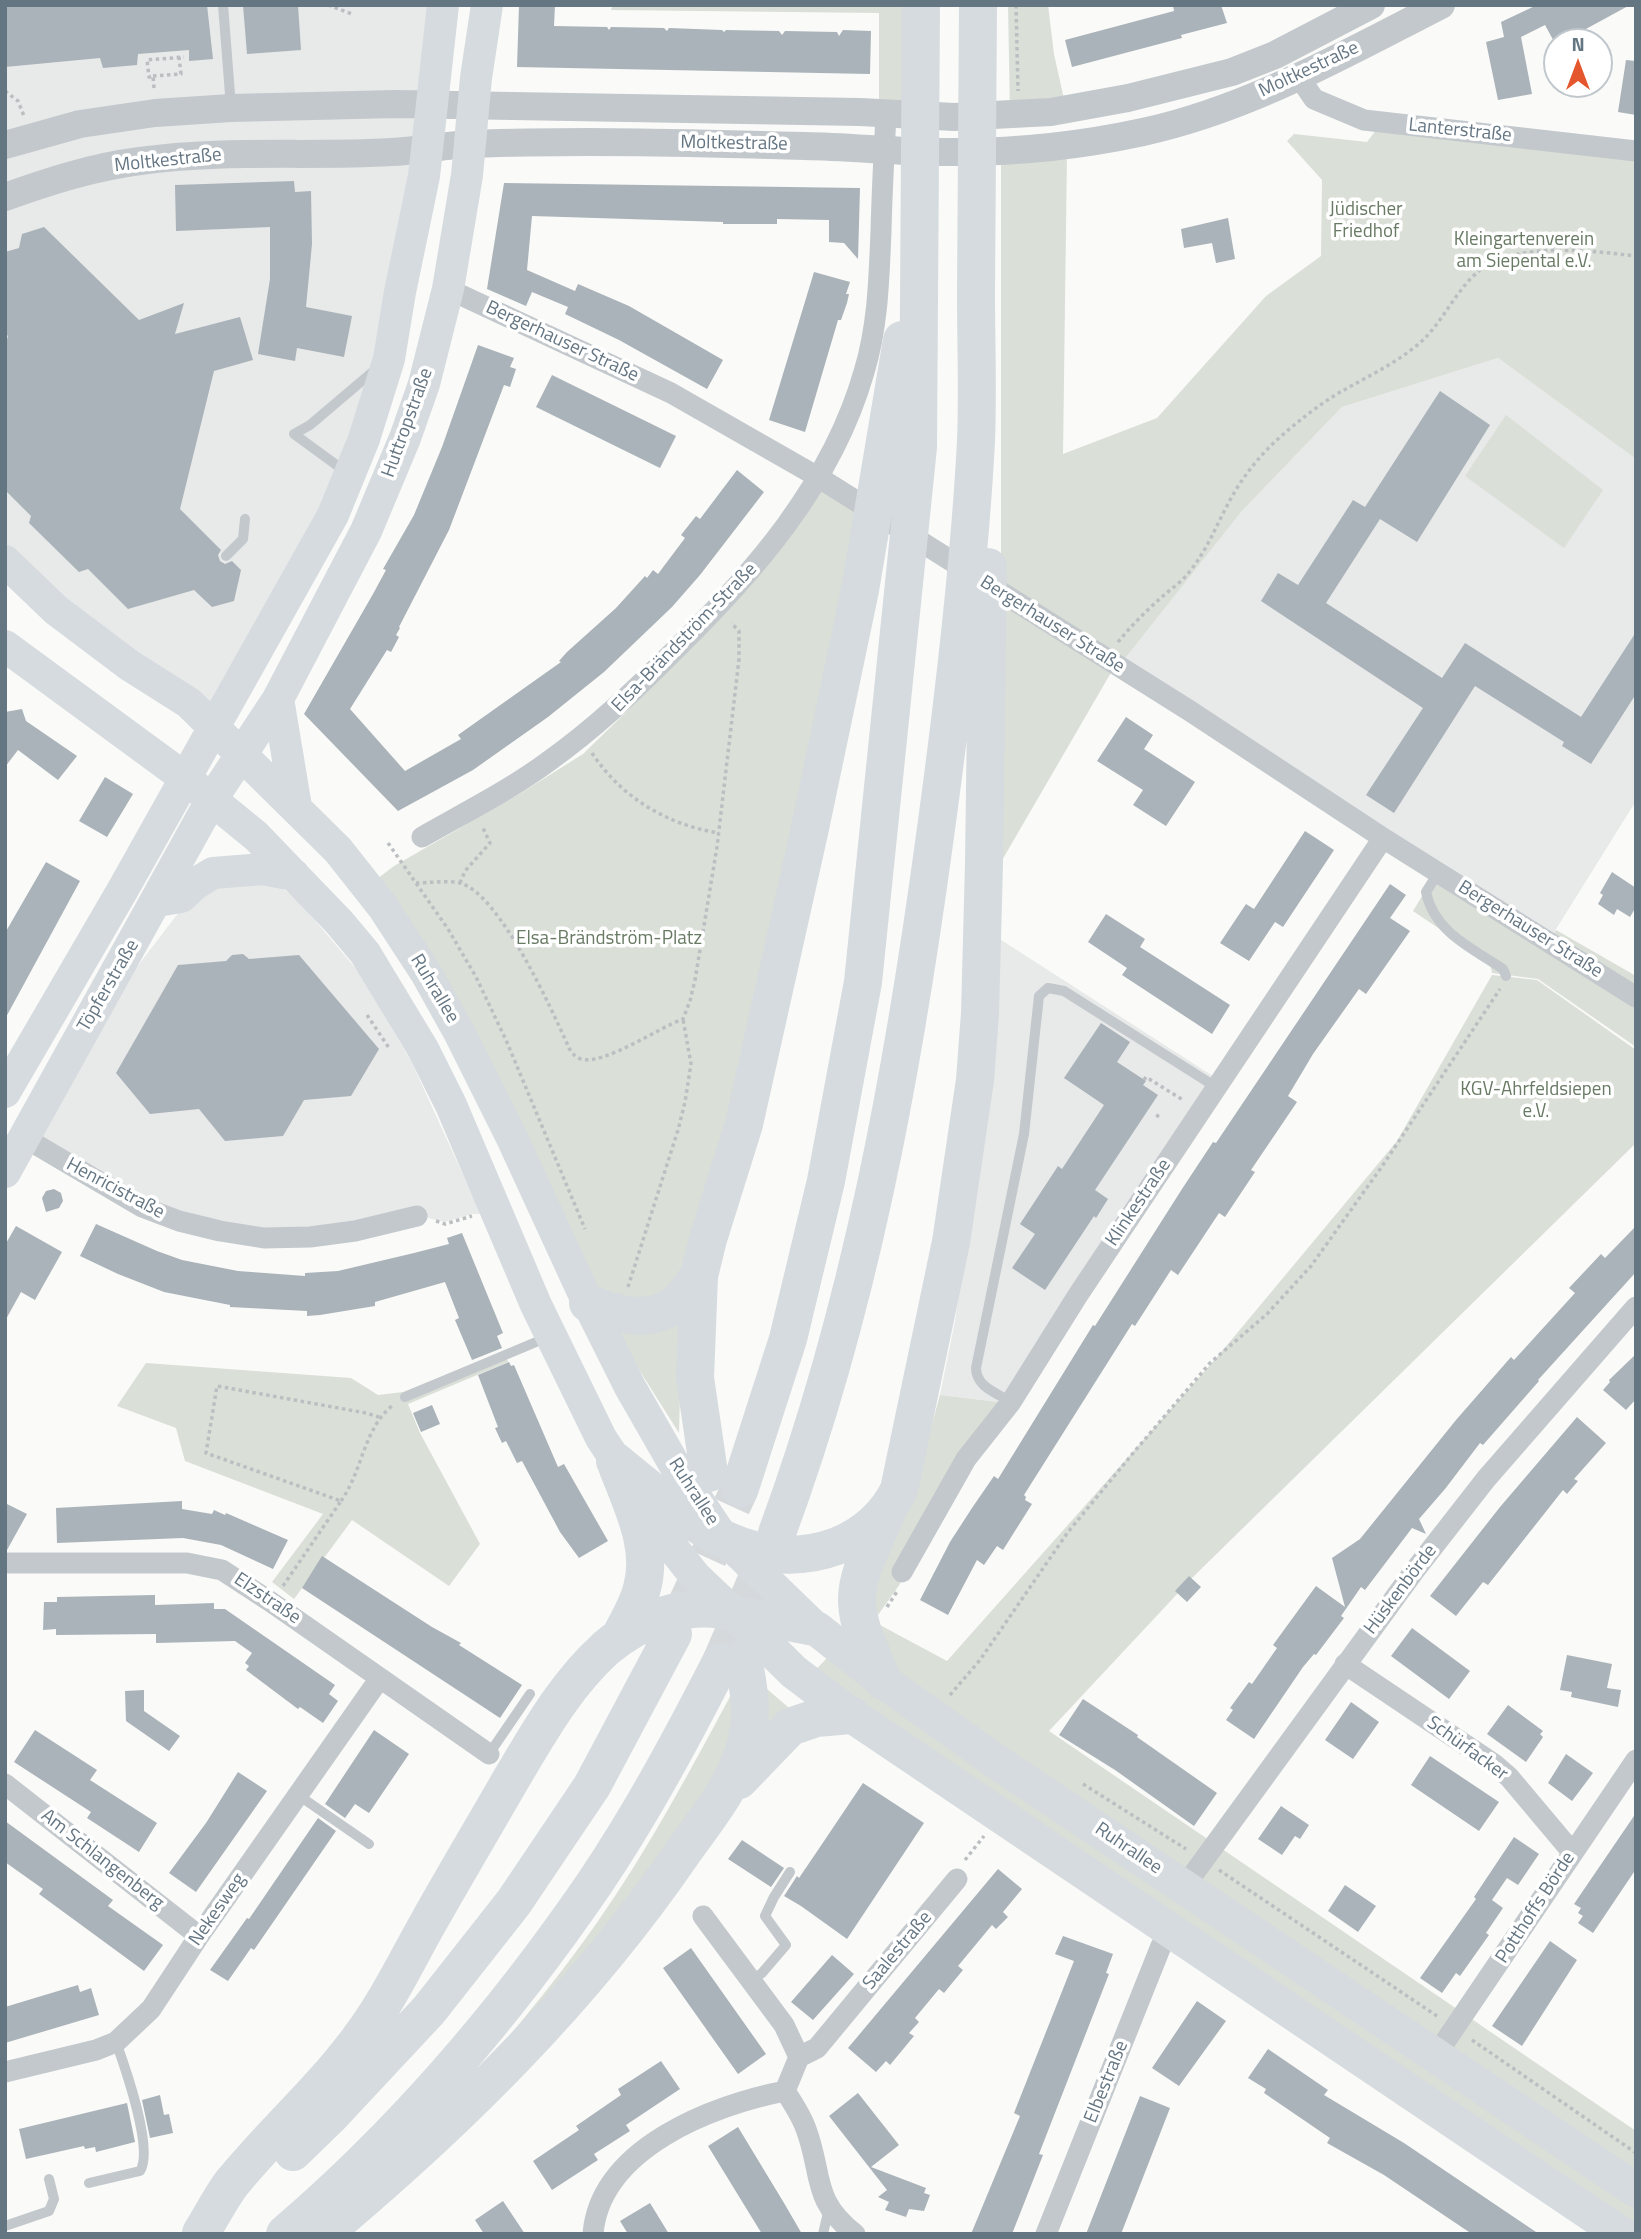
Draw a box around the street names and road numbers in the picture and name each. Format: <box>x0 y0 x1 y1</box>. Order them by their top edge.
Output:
street label: Moltkestraße <box>1255 37 1363 103</box>
street label: Lanterstraße <box>1407 114 1513 148</box>
street label: Moltkestraße <box>680 132 788 156</box>
street label: Moltkestraße <box>113 144 223 178</box>
street label: Bergerhauser Straße <box>482 297 642 387</box>
street label: Huttropstraße <box>378 365 438 481</box>
street label: Elsa-Brändström-Straße <box>608 559 762 717</box>
street label: Bergerhauser Straße <box>976 571 1128 679</box>
street label: Bergerhauser Straße <box>1454 876 1606 984</box>
street label: Töpferstraße <box>73 936 145 1036</box>
street label: Ruhrallee <box>405 951 463 1027</box>
street label: Henricistraße <box>62 1154 168 1224</box>
street label: Klinkestraße <box>1102 1155 1176 1251</box>
street label: Ruhrallee <box>663 1454 723 1530</box>
street label: Hüskenbörde <box>1360 1541 1442 1639</box>
street label: Elzstraße <box>229 1568 305 1630</box>
street label: Schürfacker <box>1422 1712 1512 1786</box>
street label: Am Schlangenberg <box>36 1805 168 1915</box>
street label: Ruhrallee <box>1090 1818 1166 1880</box>
street label: Potthoffs Börde <box>1492 1848 1580 1968</box>
street label: Nekesweg <box>185 1869 251 1951</box>
street label: Saalestraße <box>859 1907 937 1995</box>
street label: Elbestraße <box>1080 2038 1134 2126</box>

